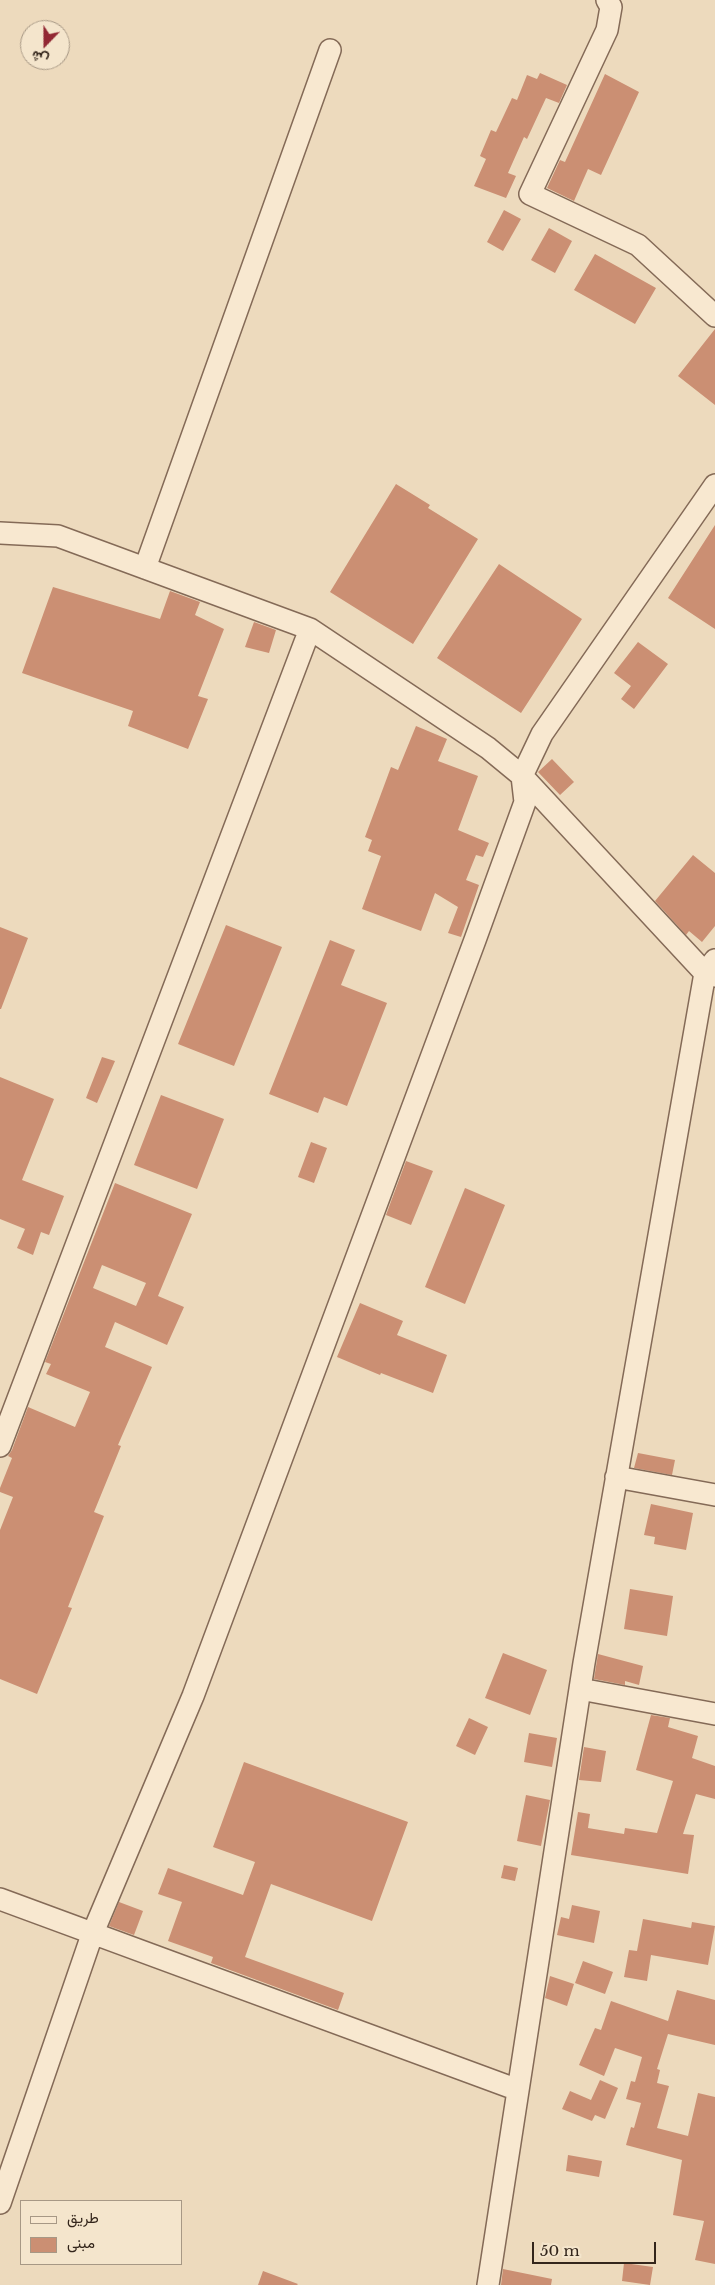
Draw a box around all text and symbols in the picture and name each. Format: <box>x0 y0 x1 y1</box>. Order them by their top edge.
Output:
north arrow <box>20 20 70 70</box>
text: ش <box>29 46 51 69</box>
legend <box>20 2200 182 2265</box>
text: طريق <box>67 2208 99 2227</box>
scale bar <box>535 2232 659 2264</box>
text: مبنى <box>67 2233 95 2252</box>
text: 50 m <box>540 2241 580 2260</box>

